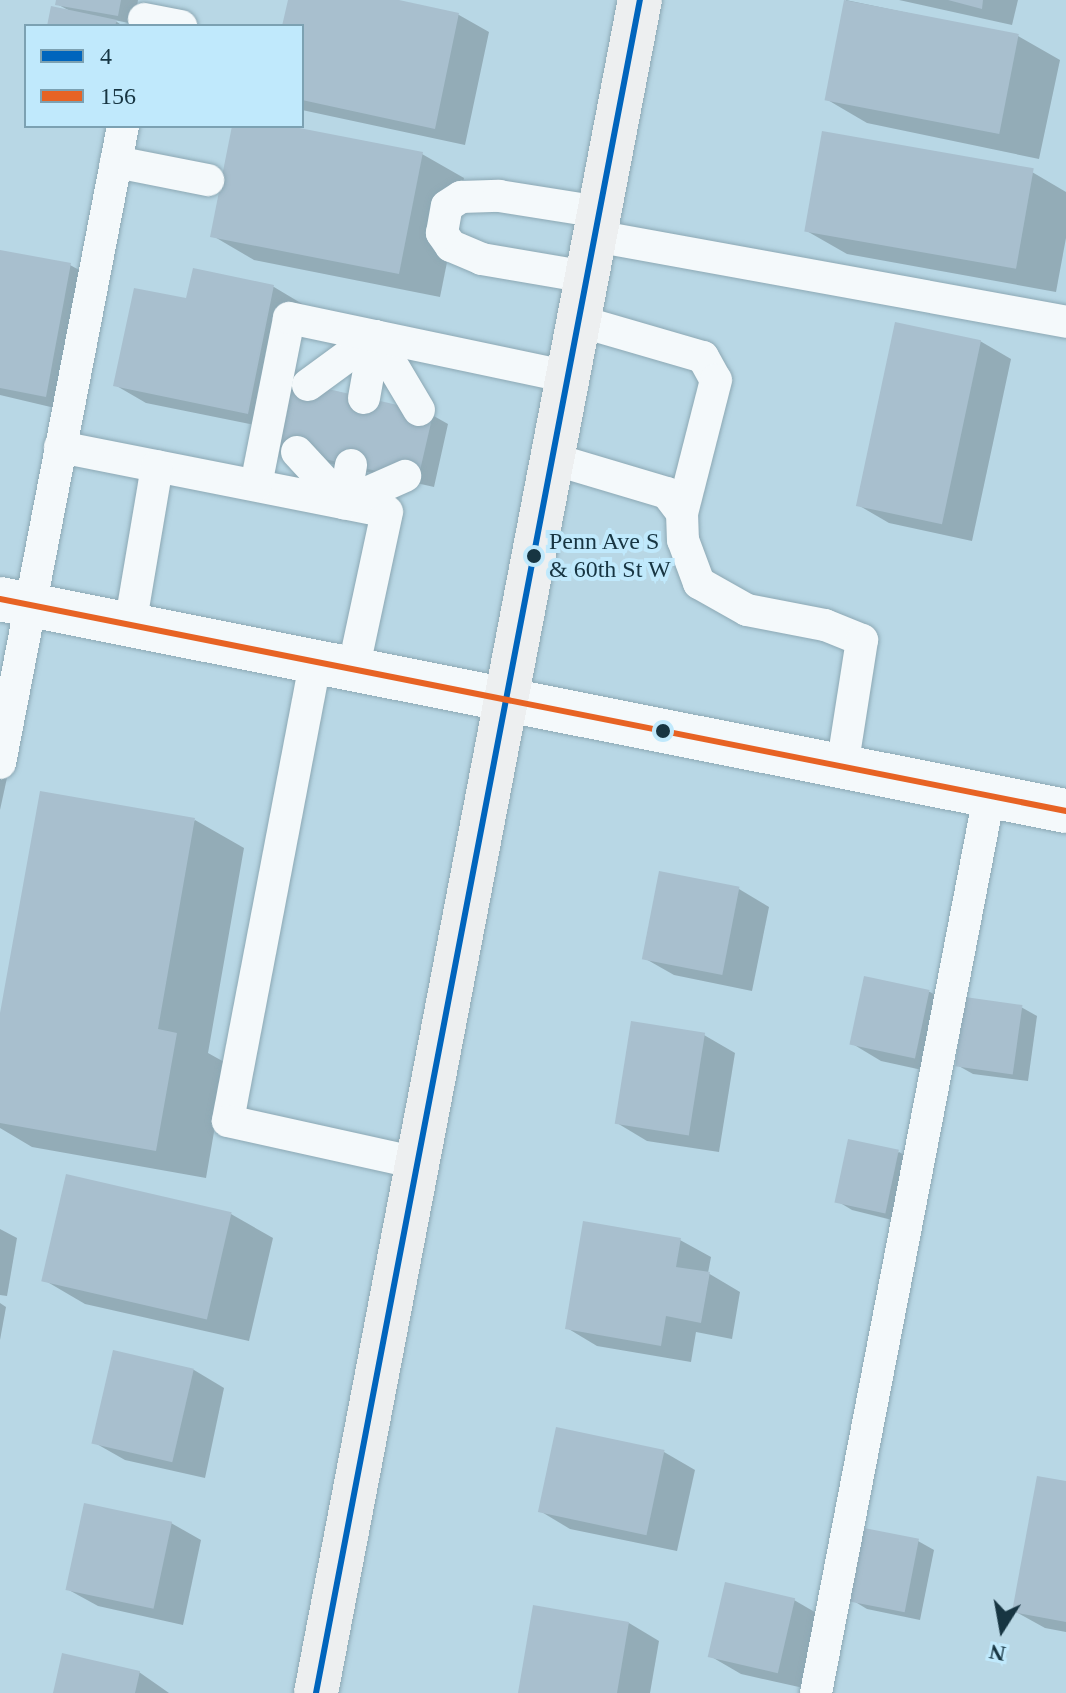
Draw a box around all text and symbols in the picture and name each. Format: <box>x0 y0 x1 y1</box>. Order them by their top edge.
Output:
legend <box>24 24 304 128</box>
text: 4 <box>100 43 112 69</box>
text: 156 <box>100 83 136 109</box>
place label: Penn Ave S & 60th St W <box>549 528 671 584</box>
marker: Penn Ave S & 60th St W <box>526 548 542 564</box>
unlabelled marker <box>655 723 671 739</box>
north arrow <box>962 1589 1042 1669</box>
text: N <box>987 1639 1008 1667</box>

